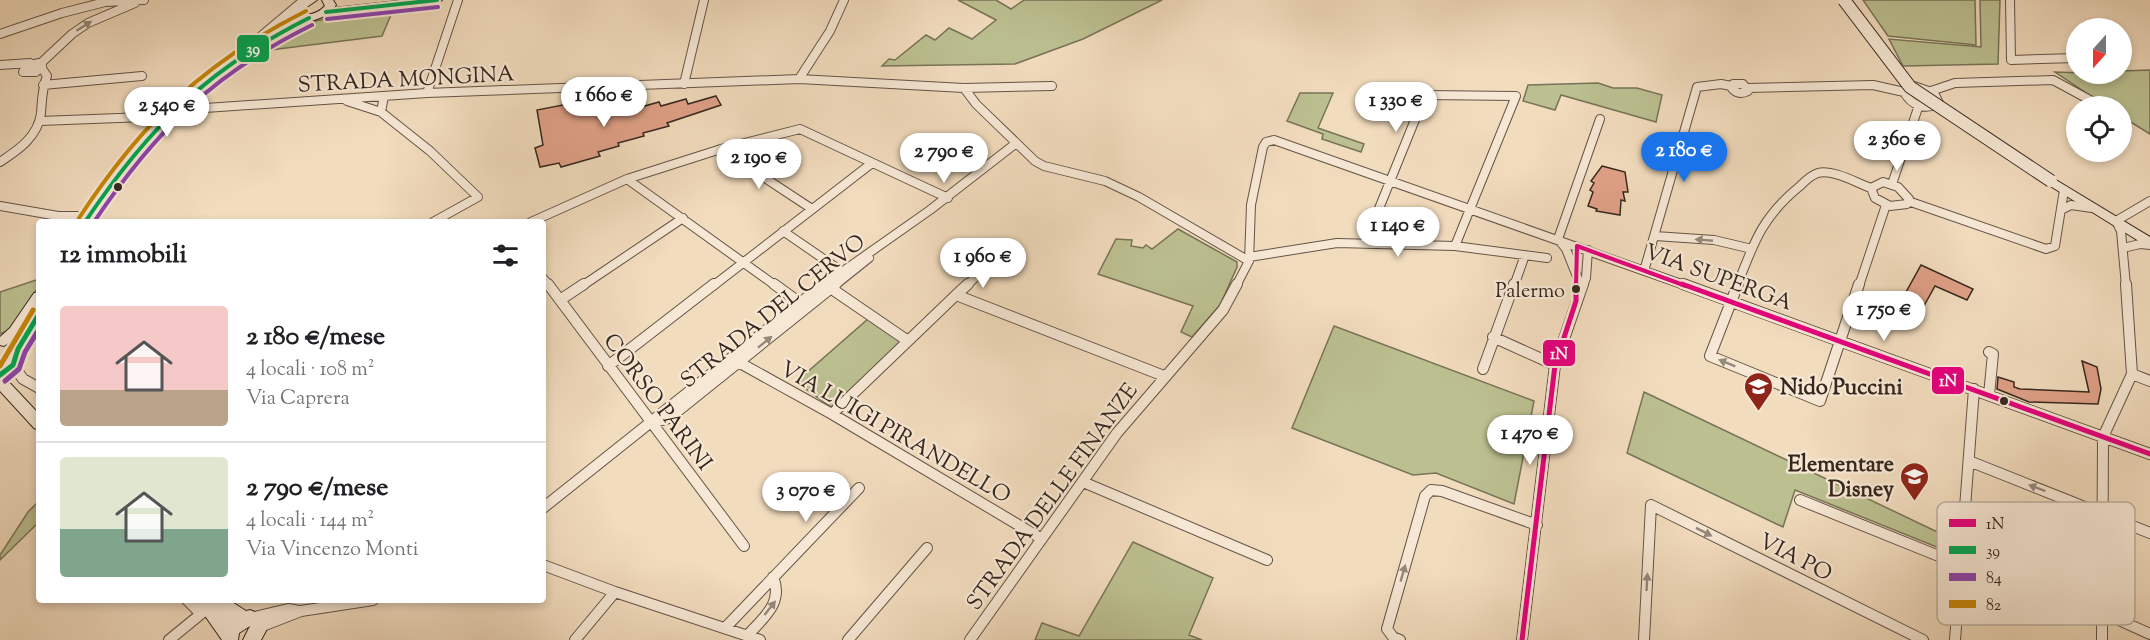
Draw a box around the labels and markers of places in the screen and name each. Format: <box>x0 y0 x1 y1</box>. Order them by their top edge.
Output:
pin: 1 660 € <box>549 77 659 128</box>
pin: 1 330 € <box>1341 82 1451 133</box>
pin: 2 540 € <box>112 87 222 138</box>
pin: 2 360 € <box>1842 121 1952 172</box>
pin: 2 180 € <box>1629 132 1739 183</box>
pin: 2 790 € <box>889 133 999 184</box>
pin: 2 190 € <box>704 139 814 190</box>
unlabelled marker <box>112 181 124 193</box>
pin: 1 140 € <box>1343 207 1453 258</box>
pin: 1 960 € <box>928 238 1038 289</box>
place label: Palermo <box>1495 278 1565 307</box>
marker: Palermo <box>1570 283 1582 295</box>
pin: 1 750 € <box>1829 291 1939 342</box>
school or university icon: Nido Puccini <box>1743 370 1775 412</box>
place label: Nido Puccini <box>1780 373 1903 405</box>
unlabelled marker <box>1998 395 2010 407</box>
pin: 1 470 € <box>1475 415 1585 466</box>
place label: Elementare Disney <box>1788 450 1894 507</box>
school or university icon: Elementare Disney <box>1899 460 1931 502</box>
pin: 3 070 € <box>751 472 861 523</box>

